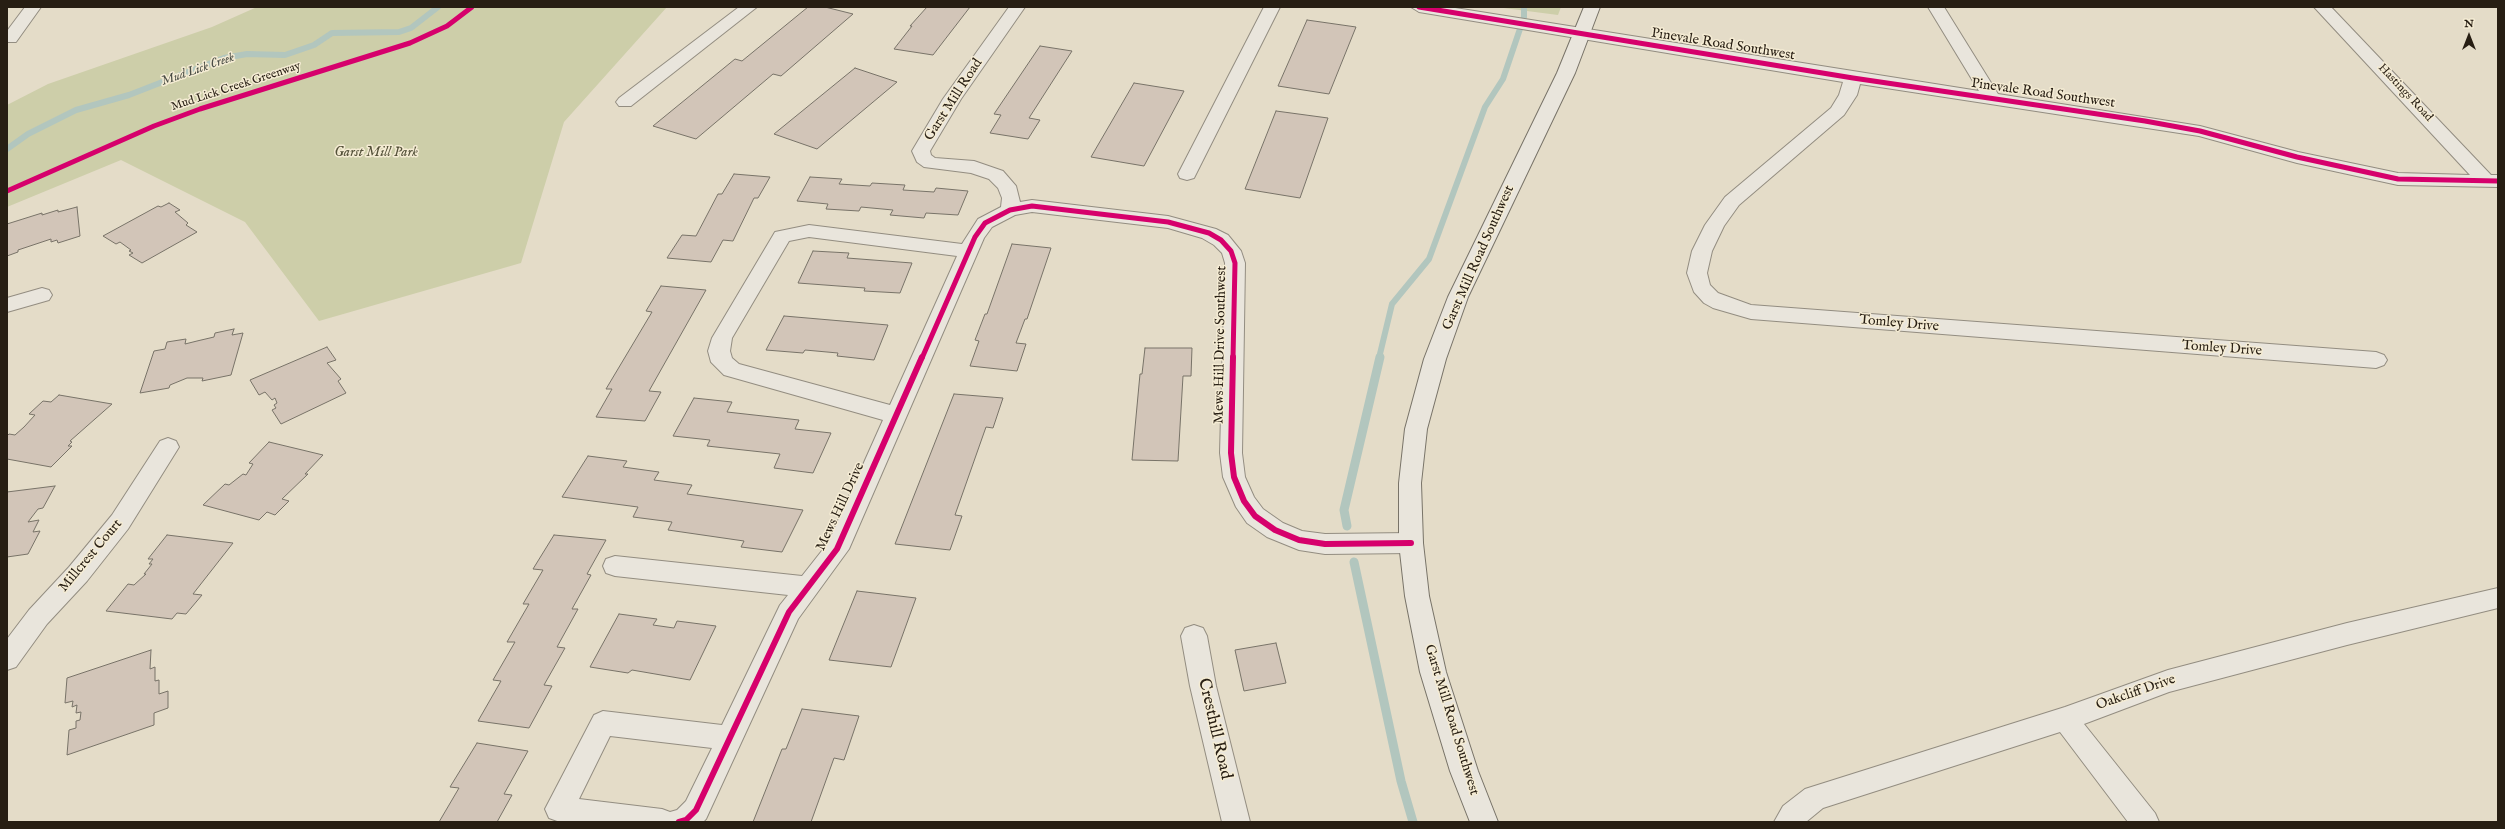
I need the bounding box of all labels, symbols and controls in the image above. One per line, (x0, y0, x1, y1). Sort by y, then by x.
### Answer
north arrow (2449, 16, 2489, 56)
text: N (2464, 17, 2474, 31)
street label: Pinevale Road Southwest (1650, 25, 1796, 65)
water label: Mud Lick Creek (159, 50, 237, 90)
street label: Garst Mill Road (921, 56, 987, 144)
street label: Mud Lick Creek Greenway (169, 59, 303, 115)
street label: Hastings Road (2375, 61, 2435, 125)
street label: Pinevale Road Southwest (1970, 76, 2116, 112)
park label: Garst Mill Park (334, 145, 418, 161)
street label: Garst Mill Road Southwest (1439, 183, 1519, 333)
street label: Mews Hill Drive Southwest (1211, 266, 1231, 424)
street label: Tomley Drive (1858, 312, 1940, 336)
street label: Tomley Drive (2181, 338, 2263, 360)
street label: Mews Hill Drive (813, 460, 869, 554)
street label: Millcrest Court (56, 516, 126, 596)
street label: Garst Mill Road Southwest (1420, 643, 1482, 797)
street label: Oakcliff Drive (2094, 672, 2178, 714)
street label: Cresthill Road (1192, 677, 1236, 781)

